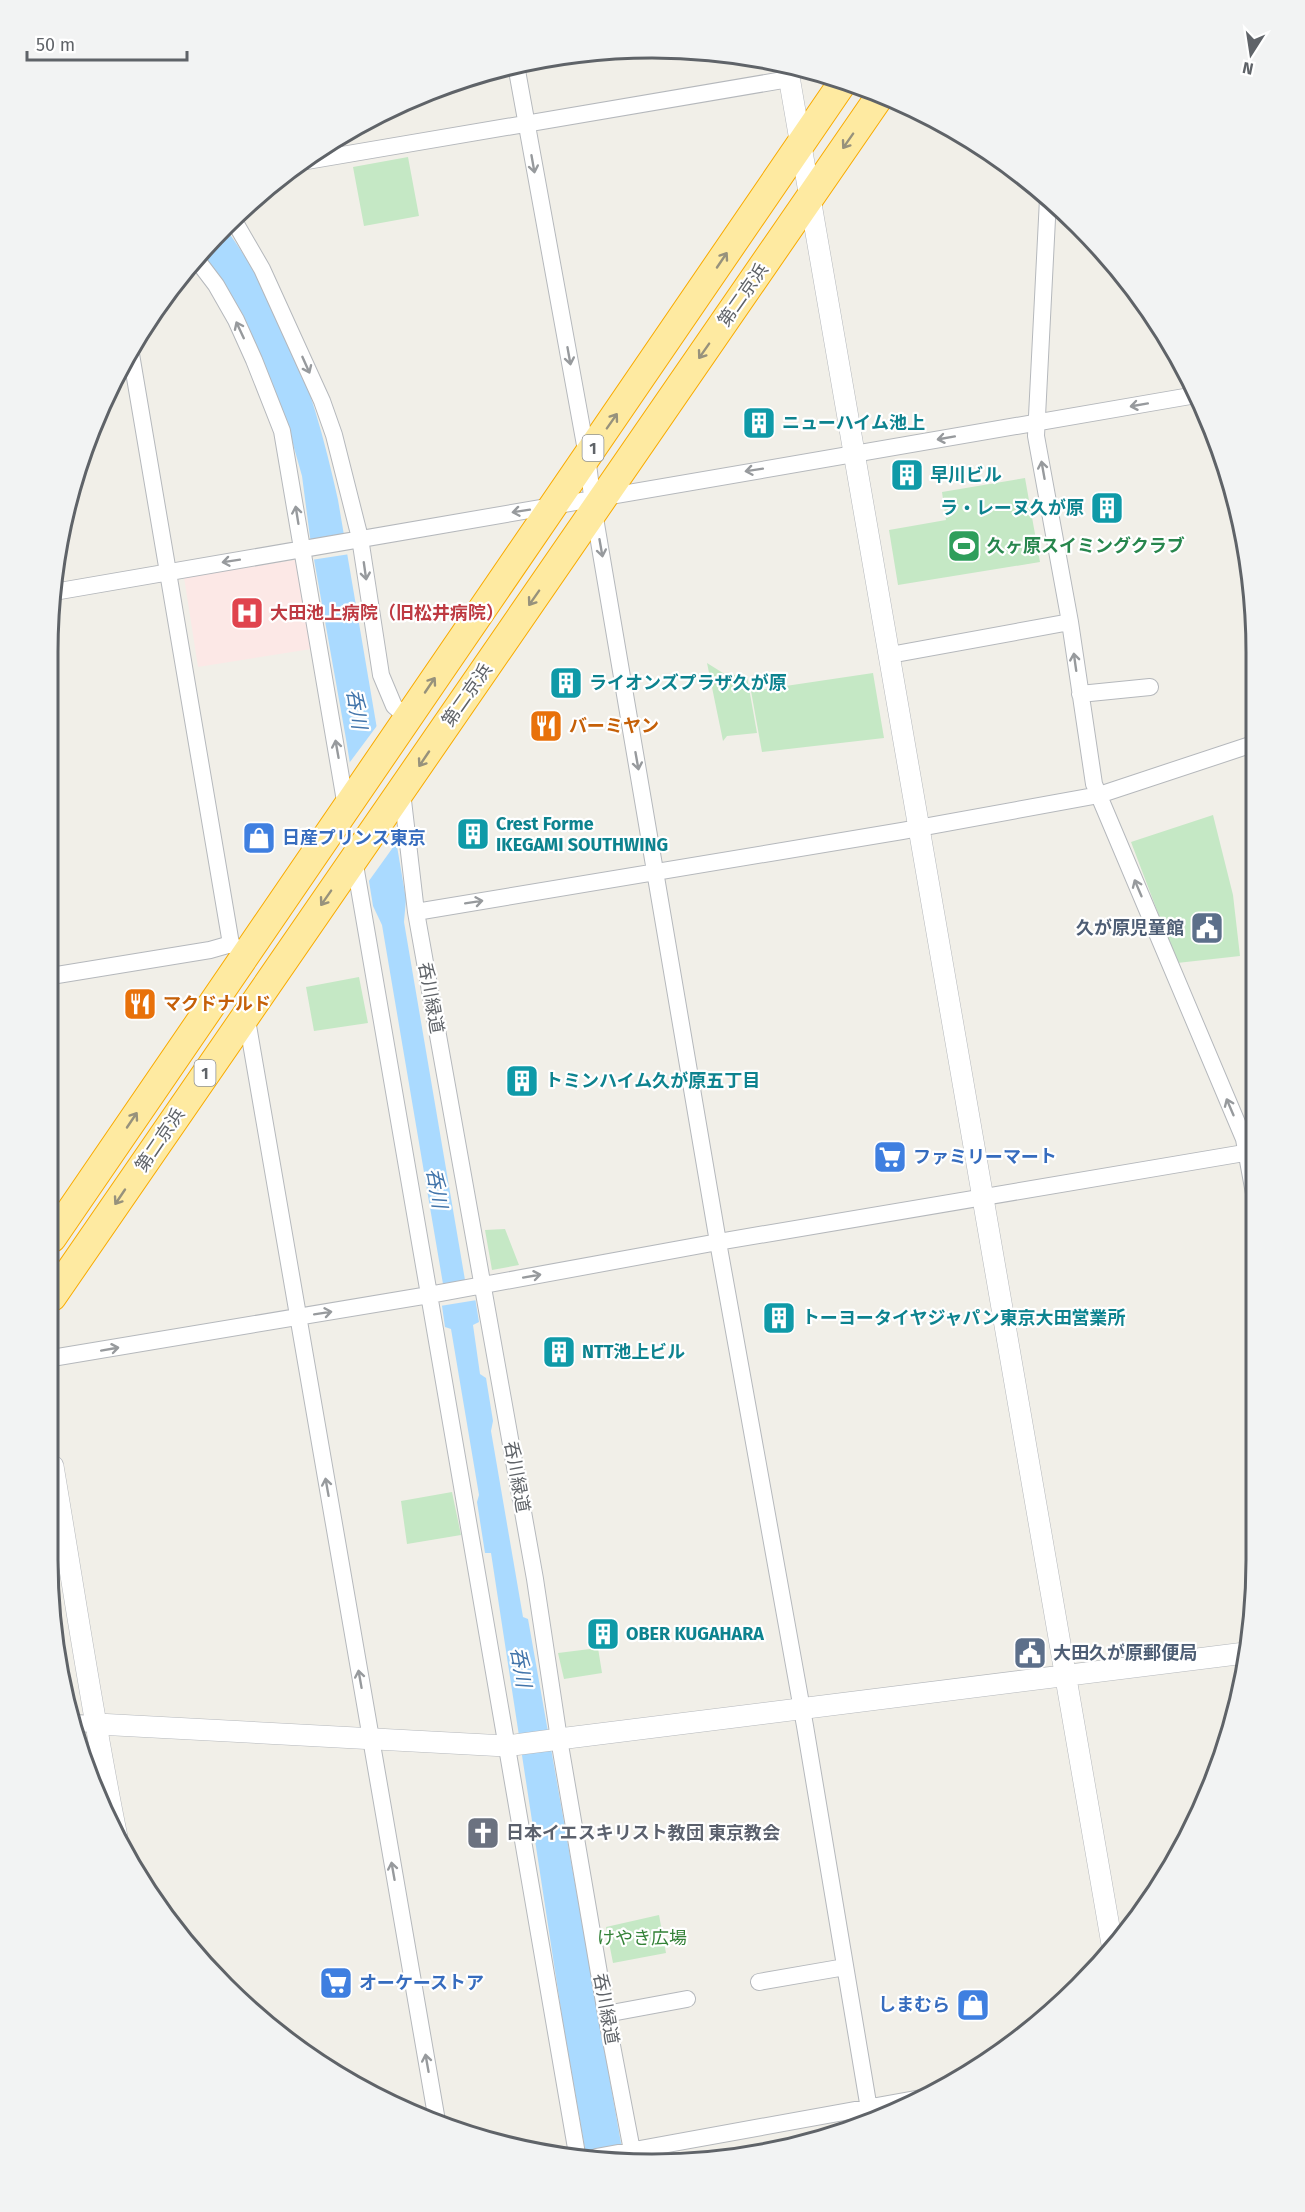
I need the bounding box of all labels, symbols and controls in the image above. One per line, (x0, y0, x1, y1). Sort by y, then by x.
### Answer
scale bar (27, 24, 188, 62)
north arrow (1221, 24, 1281, 84)
text: 50 m (36, 34, 75, 56)
text: N (1241, 58, 1255, 79)
one-way arrow (842, 133, 854, 149)
one-way arrow (528, 154, 539, 174)
one-way arrow (716, 252, 728, 268)
street label: 第二京浜 (713, 259, 773, 331)
one-way arrow (234, 321, 246, 339)
one-way arrow (698, 342, 710, 359)
one-way arrow (564, 346, 575, 365)
one-way arrow (301, 355, 312, 373)
one-way arrow (1129, 399, 1149, 410)
building icon: ニューハイム池上 (741, 405, 777, 441)
place label: ニューハイム池上 (782, 412, 925, 434)
one-way arrow (606, 413, 618, 430)
one-way arrow (937, 432, 957, 443)
road number: 1 (582, 435, 604, 461)
building icon: 早川ビル (889, 457, 925, 493)
one-way arrow (1037, 460, 1048, 480)
place label: 早川ビル (930, 464, 1002, 486)
one-way arrow (745, 465, 764, 476)
building icon: ラ・レーヌ久が原 (1089, 490, 1125, 526)
place label: ラ・レーヌ久が原 (940, 497, 1084, 519)
one-way arrow (292, 506, 303, 526)
one-way arrow (511, 506, 531, 517)
sports icon: 久ヶ原スイミングクラブ (946, 528, 982, 564)
place label: 久ヶ原スイミングクラブ (987, 535, 1185, 557)
one-way arrow (595, 538, 606, 558)
one-way arrow (222, 556, 241, 567)
one-way arrow (360, 561, 371, 581)
one-way arrow (528, 590, 540, 606)
hospital icon: 大田池上病院（旧松井病院） (229, 595, 265, 631)
place label: 大田池上病院（旧松井病院） (270, 602, 504, 624)
one-way arrow (1070, 652, 1081, 672)
street label: 第二京浜 (437, 659, 497, 731)
building icon: ライオンズプラザ久が原 (548, 665, 584, 701)
place label: ライオンズプラザ久が原 (589, 672, 787, 694)
one-way arrow (424, 678, 436, 694)
water label: 呑川 (342, 687, 372, 733)
restaurant icon: バーミヤン (528, 708, 564, 744)
place label: バーミヤン (569, 715, 659, 737)
one-way arrow (331, 739, 342, 759)
one-way arrow (418, 750, 430, 767)
one-way arrow (632, 751, 643, 771)
place label: Crest Forme IKEGAMI SOUTHWING (496, 813, 668, 856)
building icon: Crest Forme IKEGAMI SOUTHWING (455, 816, 491, 852)
shop icon: 日産プリンス東京 (241, 820, 277, 856)
place label: 日産プリンス東京 (282, 827, 426, 849)
one-way arrow (1132, 880, 1144, 898)
one-way arrow (320, 890, 332, 906)
one-way arrow (463, 896, 483, 907)
public building icon: 久が原児童館 (1189, 910, 1225, 946)
place label: 久が原児童館 (1076, 917, 1184, 939)
street label: 呑川緑道 (414, 961, 448, 1035)
restaurant icon: マクドナルド (122, 986, 158, 1022)
place label: マクドナルド (163, 993, 271, 1015)
road number: 1 (194, 1060, 216, 1086)
building icon: トミンハイム久が原五丁目 (504, 1063, 540, 1099)
place label: トミンハイム久が原五丁目 (545, 1070, 760, 1092)
one-way arrow (1224, 1098, 1235, 1117)
street label: 第二京浜 (131, 1104, 189, 1176)
one-way arrow (126, 1112, 138, 1129)
supermarket icon: ファミリーマート (872, 1139, 908, 1175)
place label: ファミリーマート (913, 1146, 1057, 1168)
water label: 呑川 (422, 1166, 453, 1212)
one-way arrow (114, 1189, 126, 1205)
one-way arrow (521, 1270, 541, 1281)
building icon: トーヨータイヤジャパン東京大田営業所 (761, 1300, 797, 1336)
one-way arrow (312, 1307, 332, 1318)
place label: トーヨータイヤジャパン東京大田営業所 (802, 1307, 1125, 1329)
building icon: NTT池上ビル (541, 1334, 577, 1370)
place label: NTT池上ビル (582, 1341, 685, 1363)
one-way arrow (100, 1343, 119, 1354)
street label: 呑川緑道 (500, 1440, 534, 1514)
one-way arrow (321, 1478, 332, 1497)
building icon: OBER KUGAHARA (585, 1616, 621, 1652)
place label: OBER KUGAHARA (626, 1623, 764, 1645)
public building icon: 大田久が原郵便局 (1012, 1635, 1048, 1671)
place label: 大田久が原郵便局 (1053, 1642, 1197, 1664)
water label: 呑川 (506, 1645, 537, 1691)
one-way arrow (354, 1670, 365, 1689)
church icon: 日本イエスキリスト教団 東京教会 (465, 1815, 501, 1851)
place label: 日本イエスキリスト教団 東京教会 (506, 1822, 780, 1844)
one-way arrow (388, 1862, 399, 1882)
park label: けやき広場 (597, 1927, 687, 1949)
supermarket icon: オーケーストア (318, 1965, 354, 2001)
place label: オーケーストア (359, 1972, 484, 1994)
street label: 呑川緑道 (589, 1972, 623, 2046)
shop icon: しまむら (955, 1987, 991, 2023)
place label: しまむら (878, 1994, 950, 2016)
one-way arrow (421, 2054, 432, 2074)

